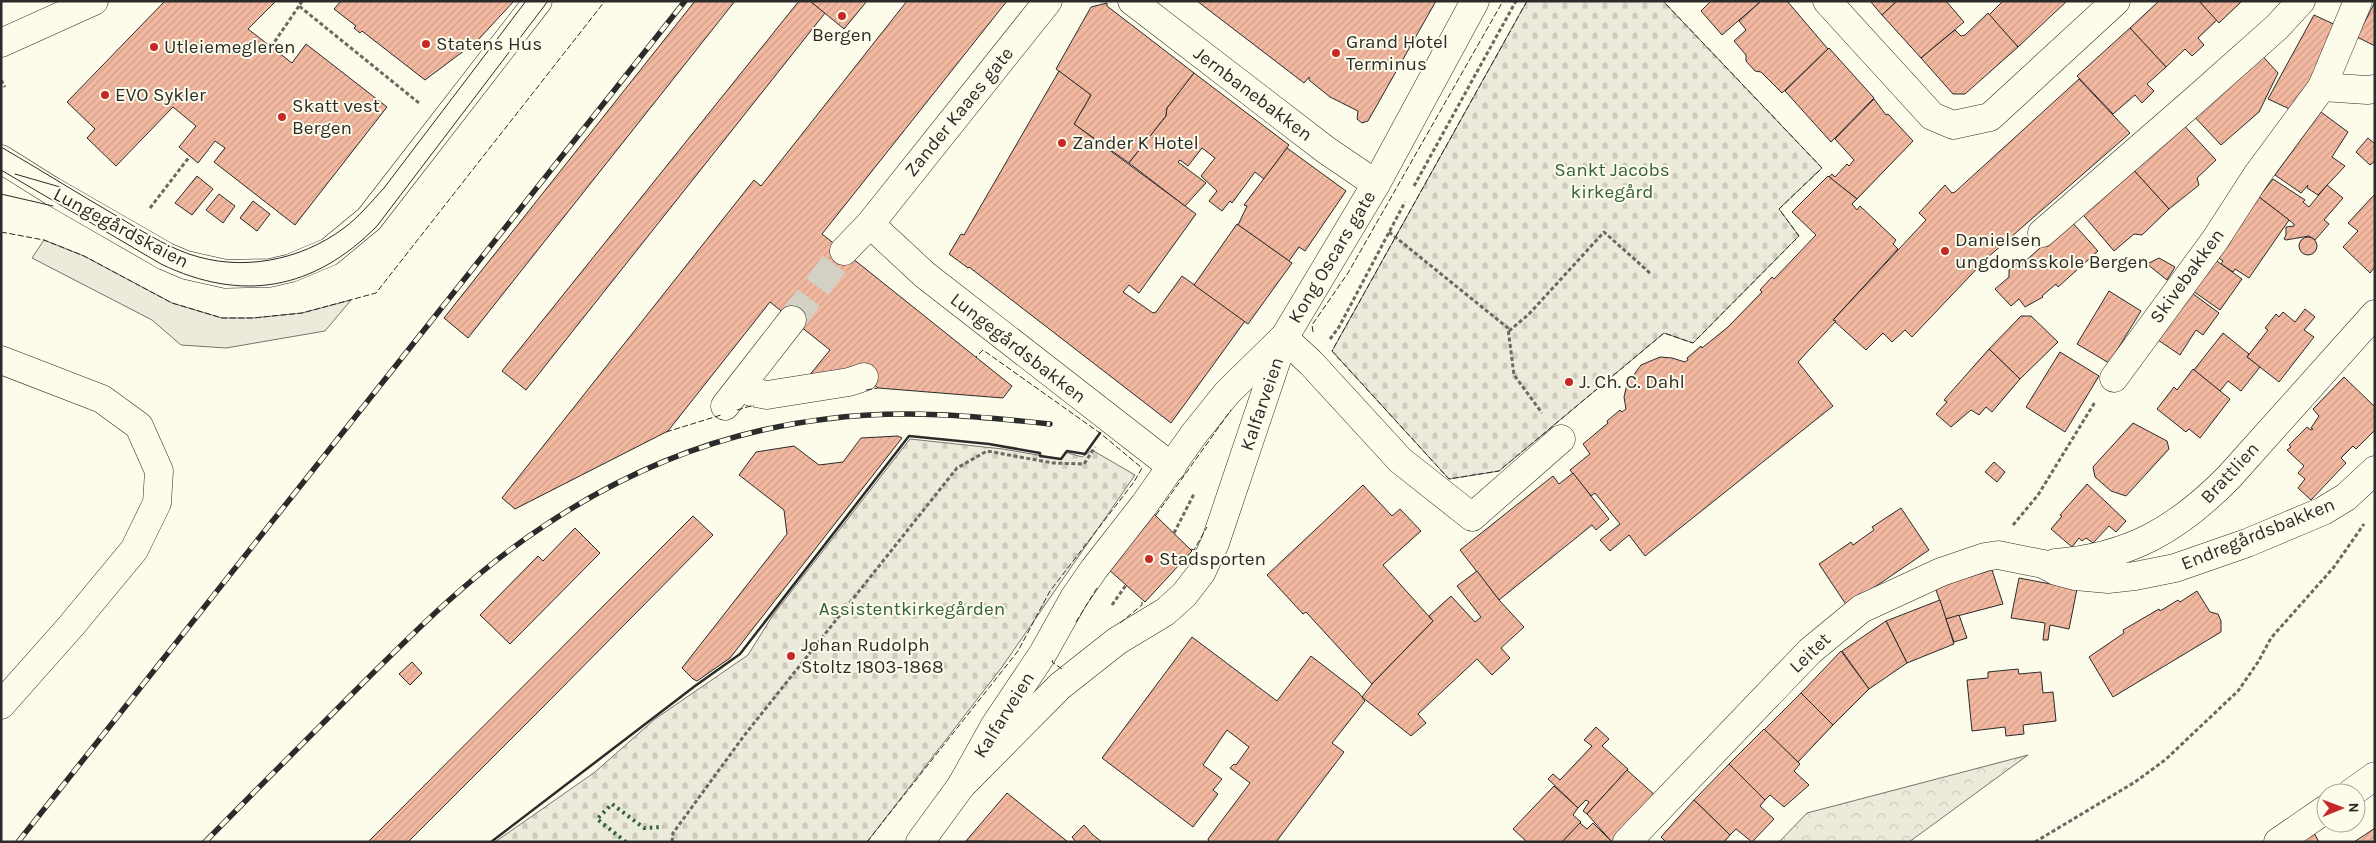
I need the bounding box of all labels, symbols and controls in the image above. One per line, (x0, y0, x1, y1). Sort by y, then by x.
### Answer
marker: Bergen (836, 10, 848, 22)
place label: Bergen (812, 24, 872, 46)
place label: Grand Hotel Terminus (1346, 31, 1448, 75)
place label: Statens Hus (436, 33, 542, 55)
place label: Utleiemegleren (164, 36, 295, 58)
marker: Statens Hus (420, 38, 432, 50)
marker: Utleiemegleren (148, 41, 160, 53)
street label: Jernbanebakken (1189, 42, 1317, 146)
street label: Zander Kaaes gate (900, 43, 1018, 181)
marker: Grand Hotel Terminus (1330, 47, 1342, 59)
place label: EVO Sykler (115, 84, 206, 106)
marker: EVO Sykler (99, 89, 111, 101)
place label: Skatt vest Bergen (292, 95, 380, 139)
marker: Skatt vest Bergen (276, 111, 288, 123)
place label: Zander K Hotel (1072, 132, 1199, 154)
marker: Zander K Hotel (1056, 137, 1068, 149)
park label: Sankt Jacobs kirkegård (1554, 159, 1670, 203)
street label: Lungegårdskaien (50, 183, 192, 273)
street label: Kong Oscars gate (1284, 187, 1380, 327)
street label: Skivebakken (2145, 224, 2229, 328)
place label: Danielsen ungdomsskole Bergen (1955, 229, 2149, 273)
marker: Danielsen ungdomsskole Bergen (1939, 245, 1951, 257)
street label: Lungegårdsbakken (946, 288, 1090, 408)
street label: Kalfarveien (1236, 354, 1288, 454)
place label: J. Ch. C. Dahl (1579, 371, 1685, 393)
marker: J. Ch. C. Dahl (1563, 376, 1575, 388)
street label: Brattlien (2196, 438, 2264, 508)
street label: Endregårdsbakken (2178, 493, 2338, 575)
place label: Stadsporten (1159, 548, 1266, 570)
marker: Stadsporten (1143, 553, 1155, 565)
park label: Assistentkirkegården (819, 598, 1005, 620)
street label: Leitet (1785, 628, 1835, 678)
place label: Johan Rudolph Stoltz 1803-1868 (801, 634, 944, 678)
marker: Johan Rudolph Stoltz 1803-1868 (785, 650, 797, 662)
street label: Kalfarveien (969, 668, 1039, 762)
north arrow (2316, 783, 2366, 833)
text: N (2345, 803, 2362, 813)

